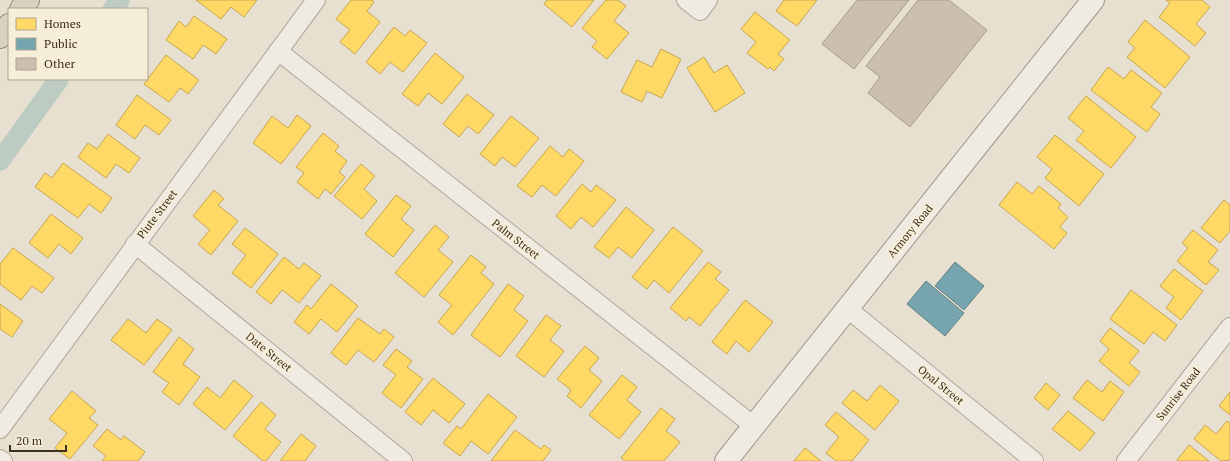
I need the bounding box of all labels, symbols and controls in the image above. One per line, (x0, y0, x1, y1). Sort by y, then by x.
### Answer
legend (8, 8, 148, 80)
text: Homes (44, 16, 81, 31)
text: Public (44, 36, 78, 51)
text: Other (44, 56, 75, 71)
street label: Piute Street (134, 187, 180, 241)
street label: Armory Road (884, 202, 936, 260)
street label: Palm Street (489, 216, 543, 262)
street label: Date Street (243, 329, 295, 375)
street label: Opal Street (915, 362, 967, 408)
street label: Sunrise Road (1153, 365, 1203, 423)
scale bar (10, 427, 66, 453)
text: 20 m (16, 433, 43, 448)

